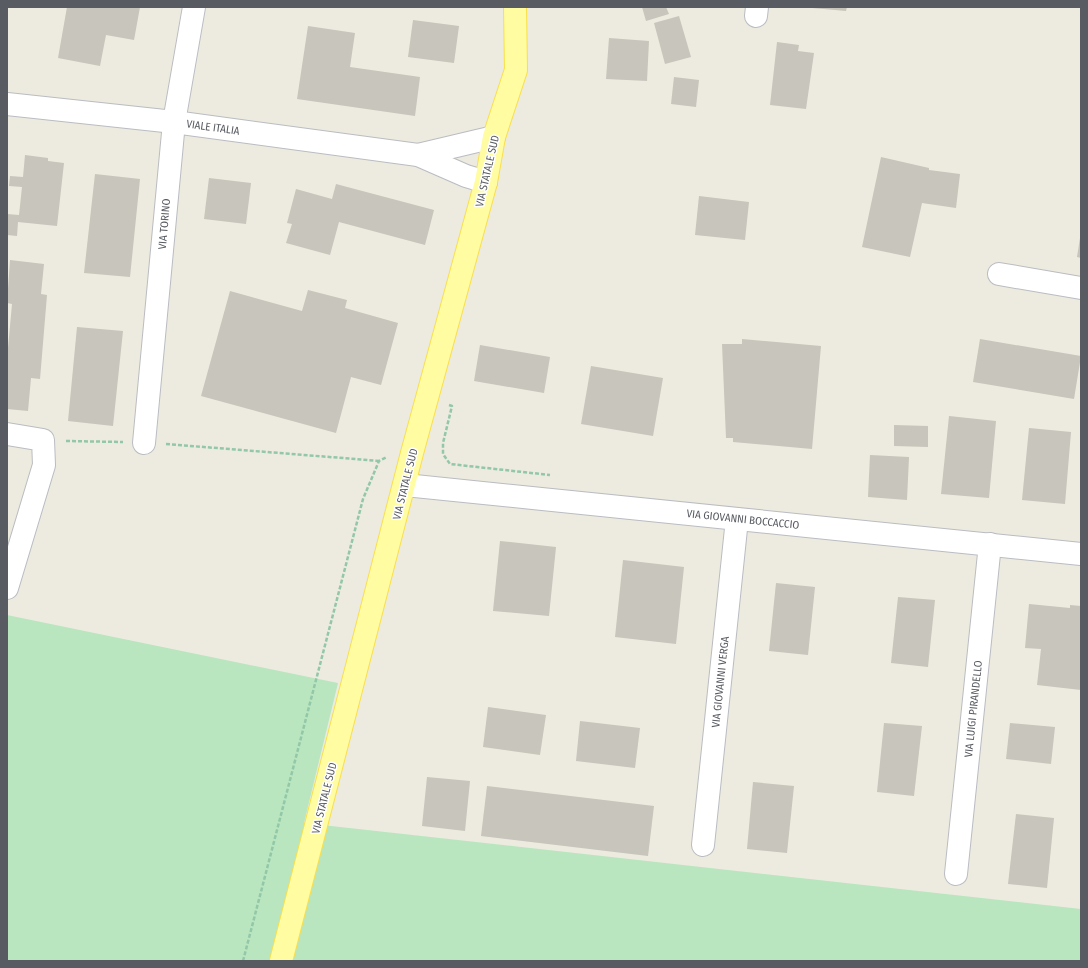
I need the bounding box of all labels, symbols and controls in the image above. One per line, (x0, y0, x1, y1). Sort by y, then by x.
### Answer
street label: VIALE ITALIA (185, 117, 241, 138)
street label: VIA STATALE SUD (473, 134, 502, 208)
street label: VIA TORINO (156, 198, 173, 250)
street label: VIA STATALE SUD (390, 447, 421, 521)
street label: VIA GIOVANNI BOCCACCIO (686, 507, 800, 532)
street label: VIA GIOVANNI VERGA (709, 636, 732, 728)
street label: VIA LUIGI PIRANDELLO (962, 660, 985, 758)
street label: VIA STATALE SUD (309, 761, 340, 835)

